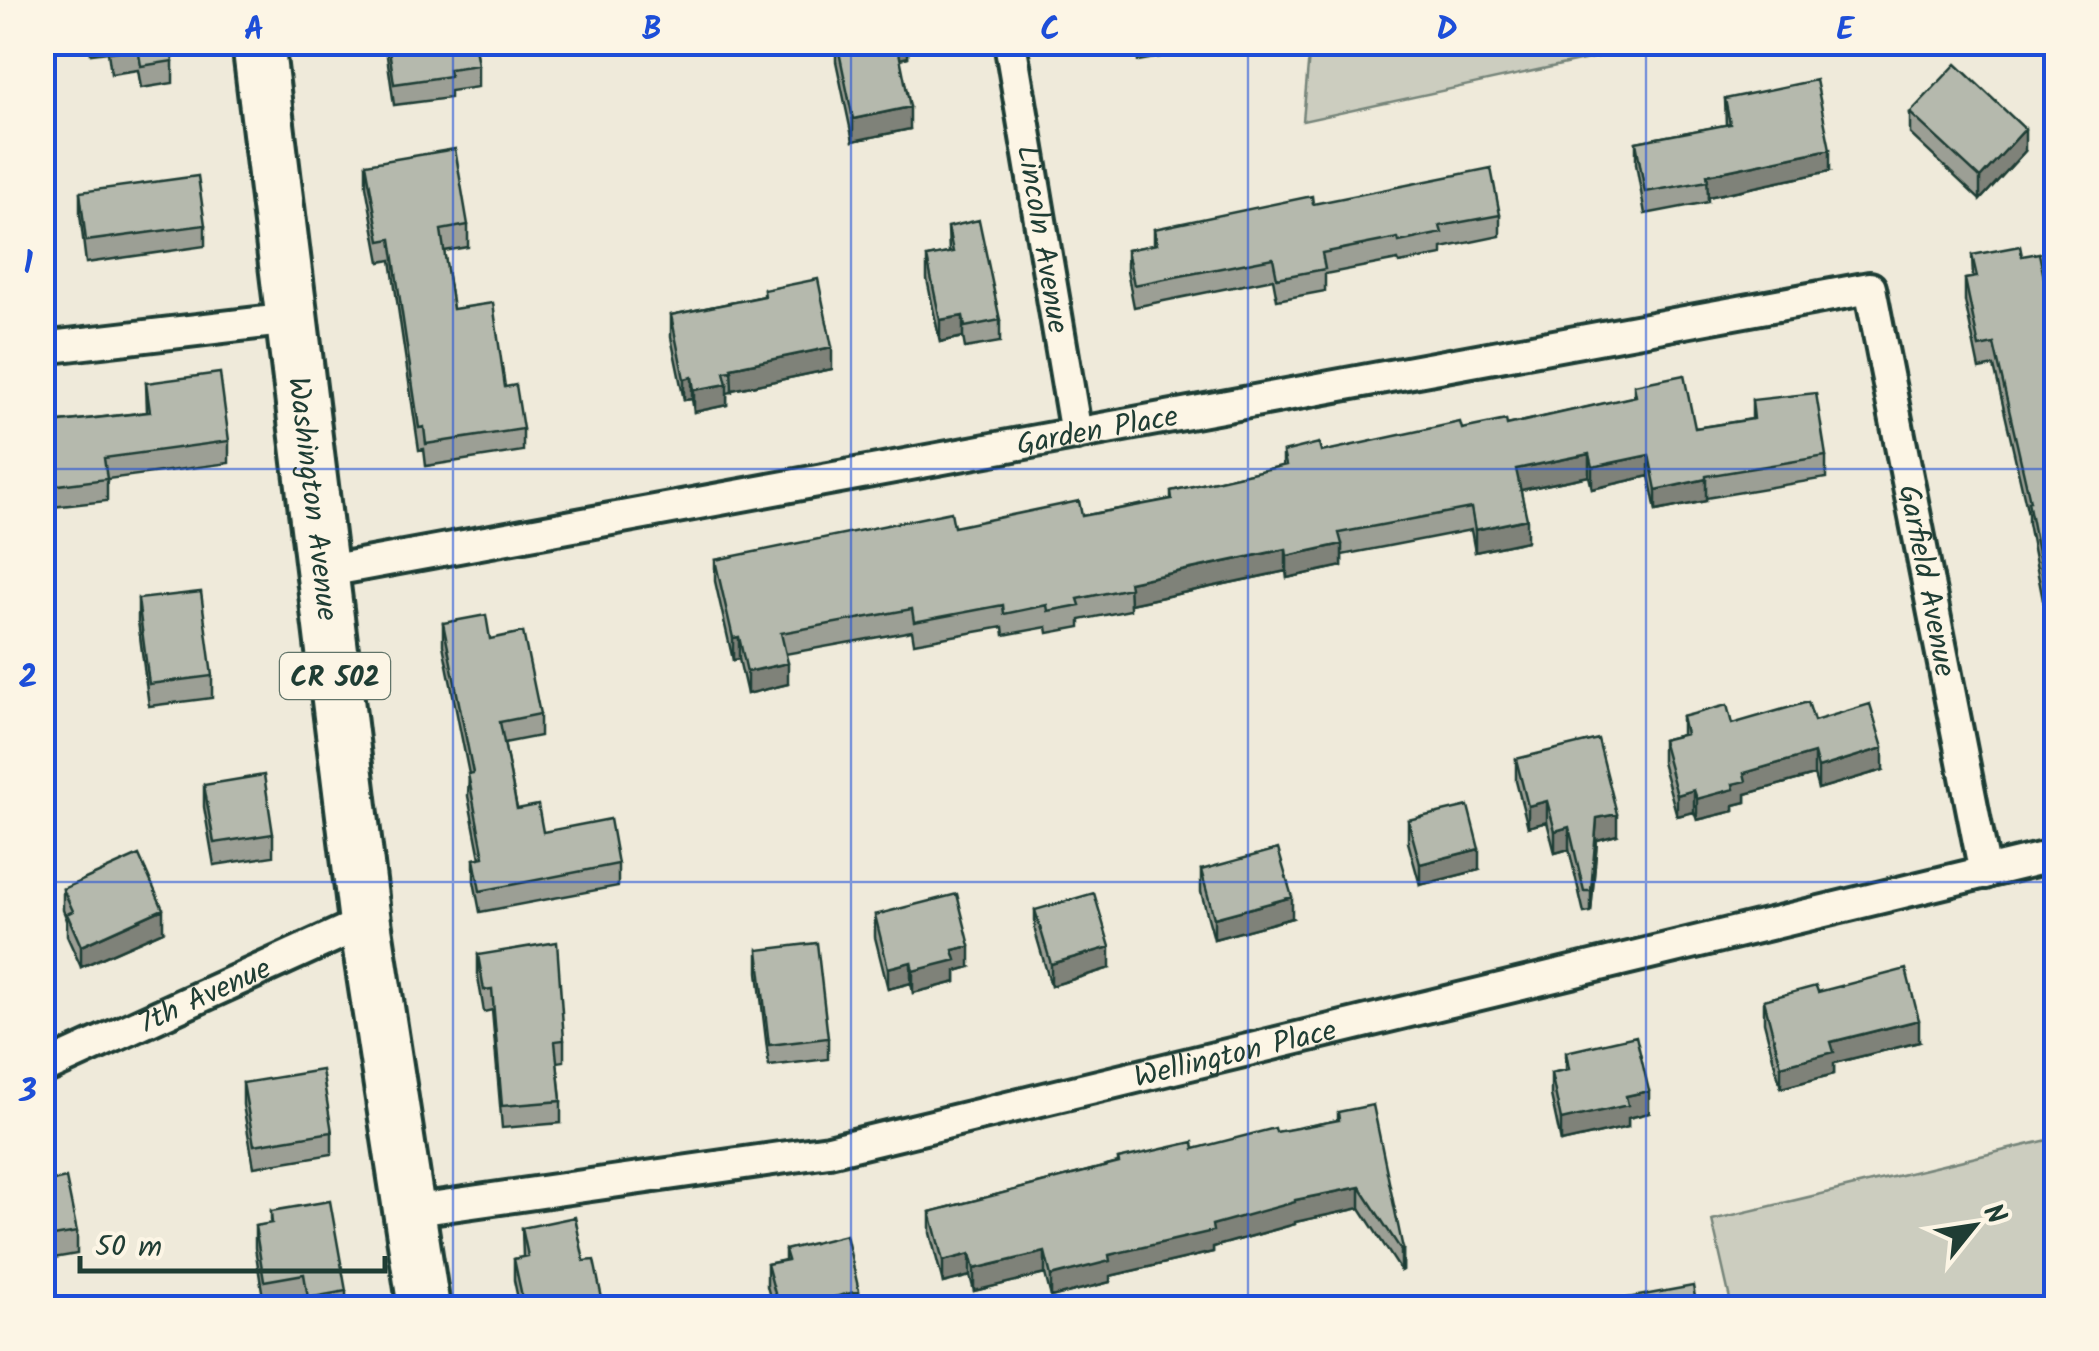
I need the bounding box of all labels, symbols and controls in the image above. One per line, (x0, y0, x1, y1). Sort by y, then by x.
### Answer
text: A (244, 5, 264, 56)
text: B (642, 5, 662, 56)
text: C (1040, 5, 1060, 56)
text: D (1436, 5, 1458, 56)
text: E (1836, 5, 1855, 56)
street label: Lincoln Avenue (1002, 142, 1081, 337)
text: 1 (23, 239, 33, 290)
street label: Washington Avenue (273, 374, 350, 624)
street label: Garden Place (1013, 393, 1182, 470)
street label: Garfield Avenue (1883, 481, 1968, 681)
text: 2 (19, 653, 37, 704)
road number: CR 502 (280, 653, 390, 699)
street label: 7th Avenue (130, 946, 279, 1048)
street label: Wellington Place (1129, 1007, 1342, 1103)
text: 3 (18, 1067, 37, 1118)
north arrow (1924, 1176, 2024, 1276)
text: N (1970, 1196, 2018, 1234)
scale bar (80, 1211, 385, 1273)
text: 50 m (95, 1224, 162, 1272)

